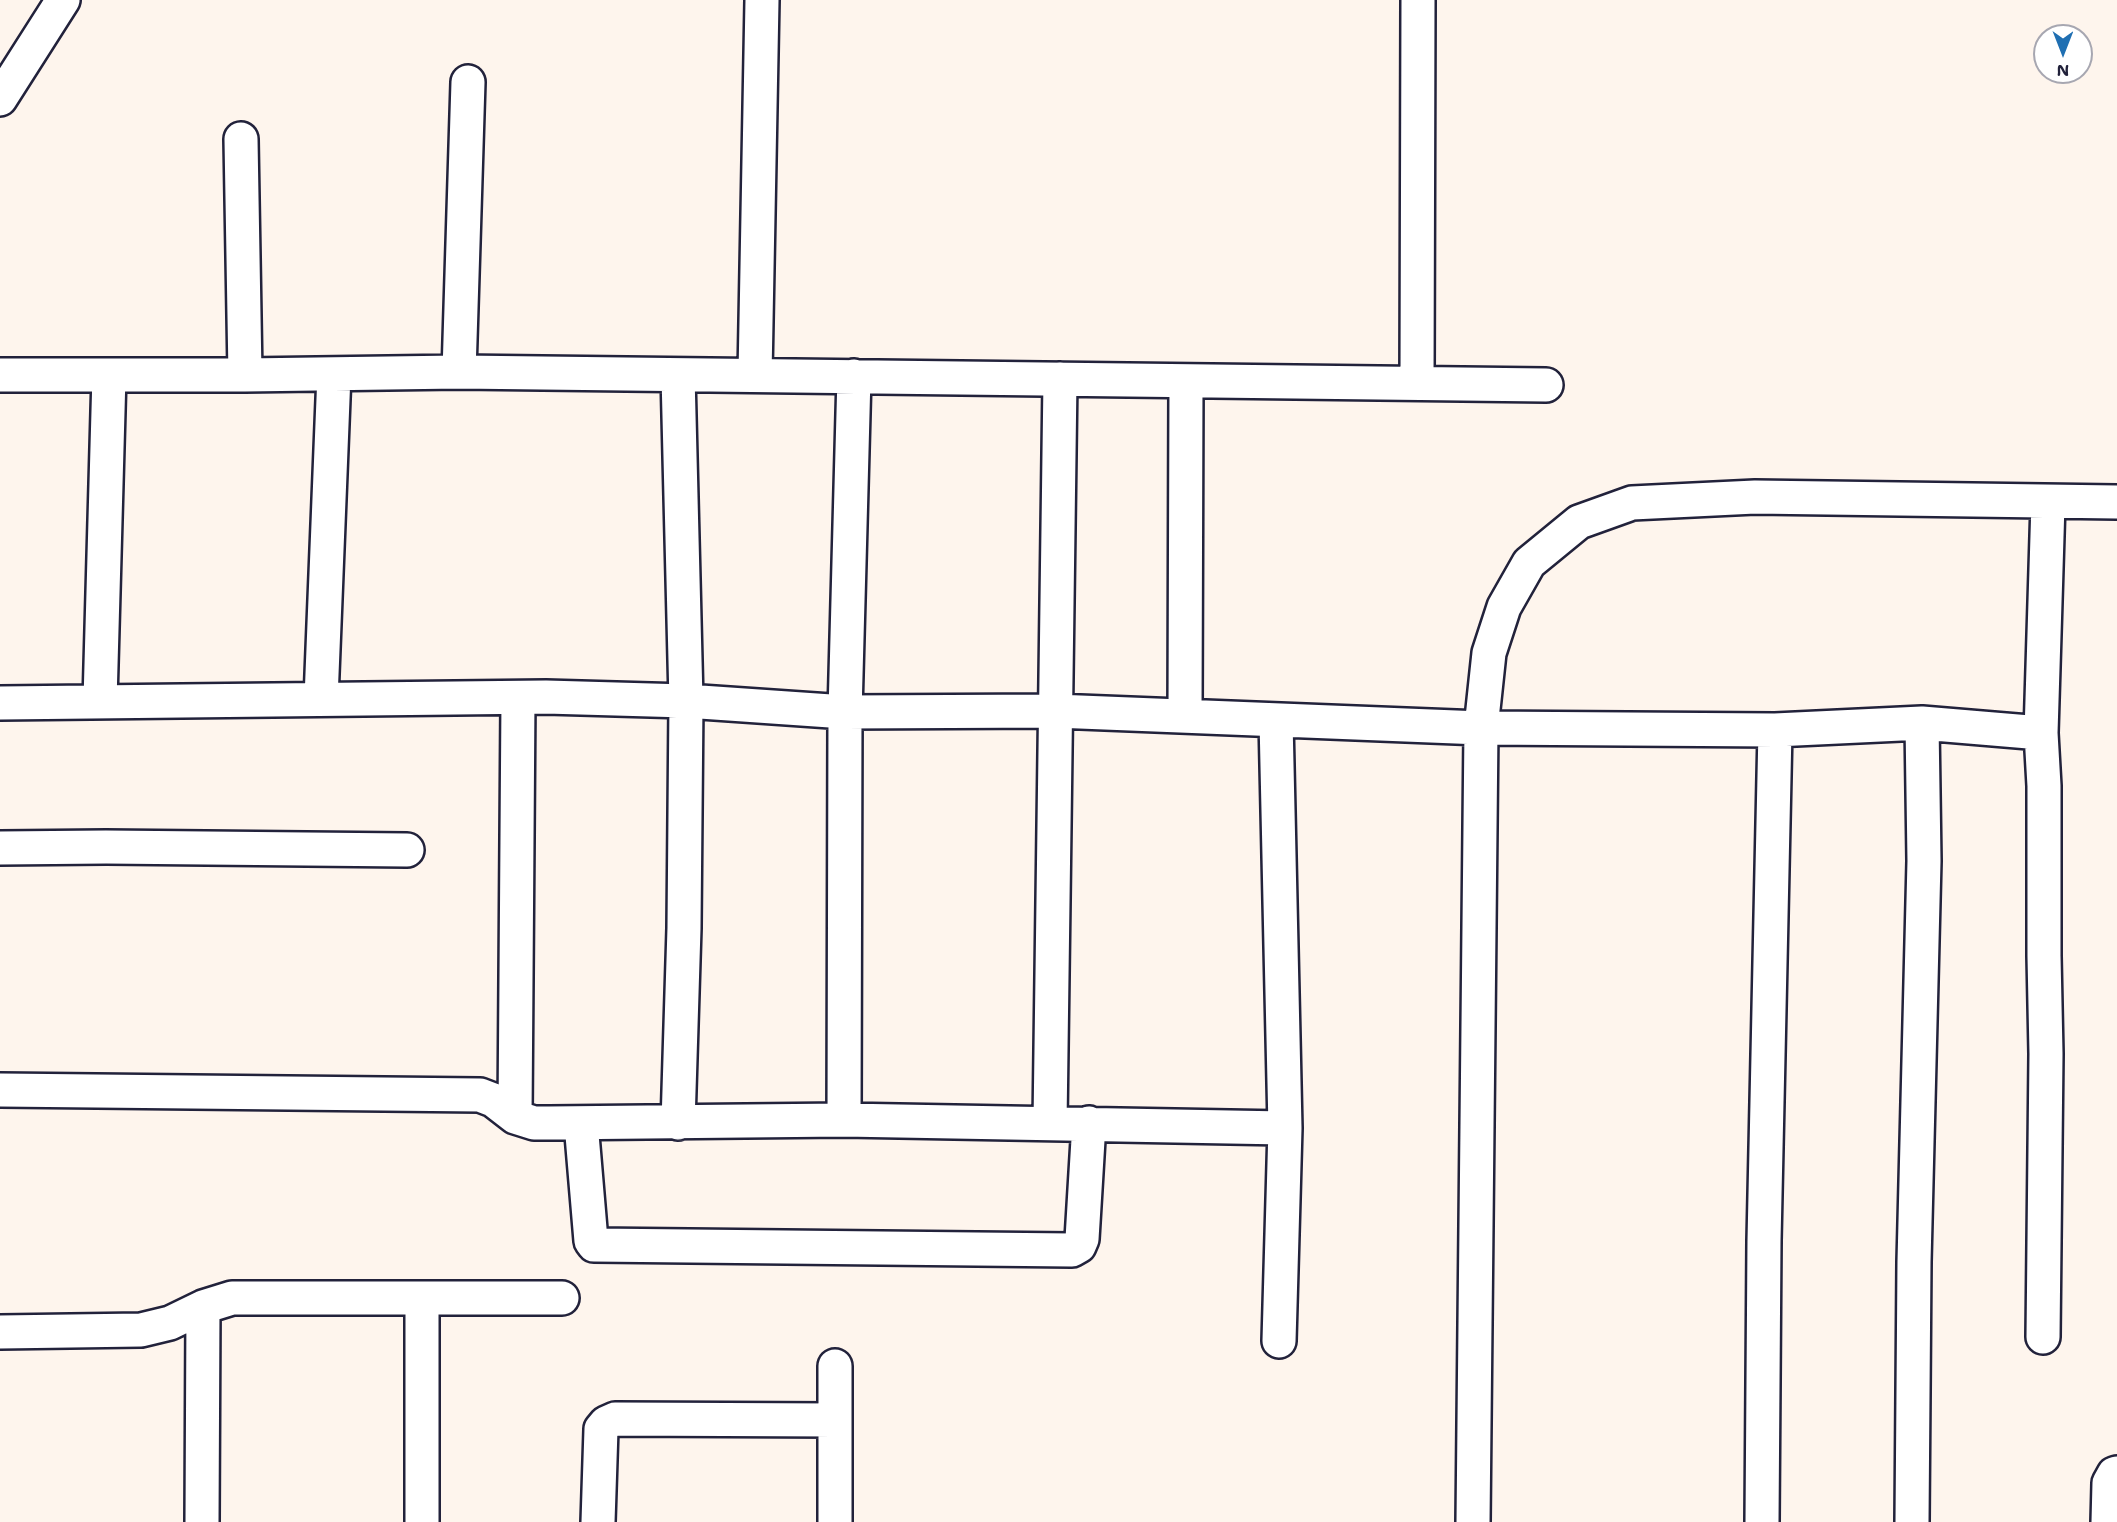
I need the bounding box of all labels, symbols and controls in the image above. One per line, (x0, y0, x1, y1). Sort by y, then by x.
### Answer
north arrow (2033, 24, 2093, 84)
text: N (2057, 60, 2069, 81)

